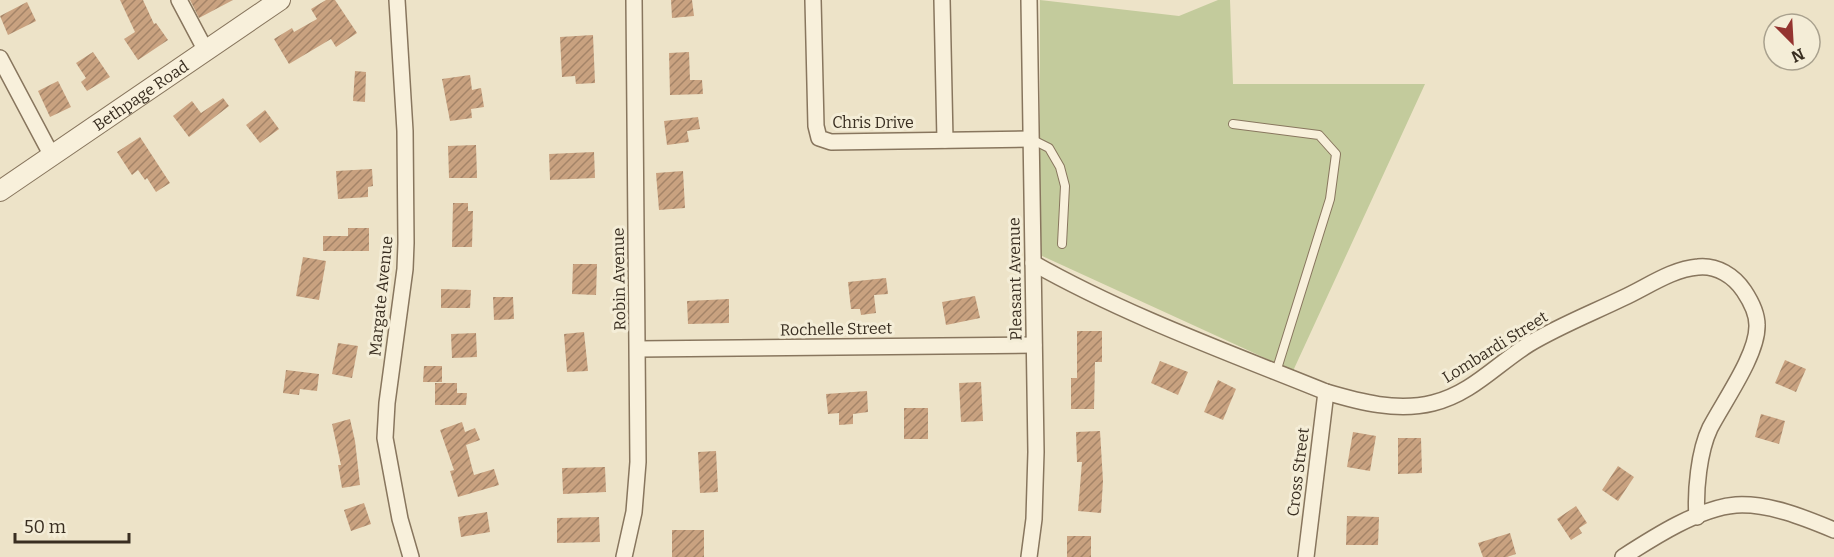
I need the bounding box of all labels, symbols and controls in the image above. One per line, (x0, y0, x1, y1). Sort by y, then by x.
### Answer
north arrow (1762, 12, 1822, 72)
text: N (1788, 44, 1807, 66)
street label: Bethpage Road (89, 56, 192, 134)
street label: Chris Drive (832, 113, 914, 132)
street label: Pleasant Avenue (1004, 217, 1026, 341)
street label: Robin Avenue (609, 227, 629, 331)
street label: Margate Avenue (365, 235, 397, 357)
street label: Lombardi Street (1439, 307, 1551, 387)
street label: Rochelle Street (780, 319, 893, 339)
street label: Cross Street (1283, 426, 1313, 518)
scale bar (15, 506, 129, 544)
text: 50 m (24, 516, 66, 538)

